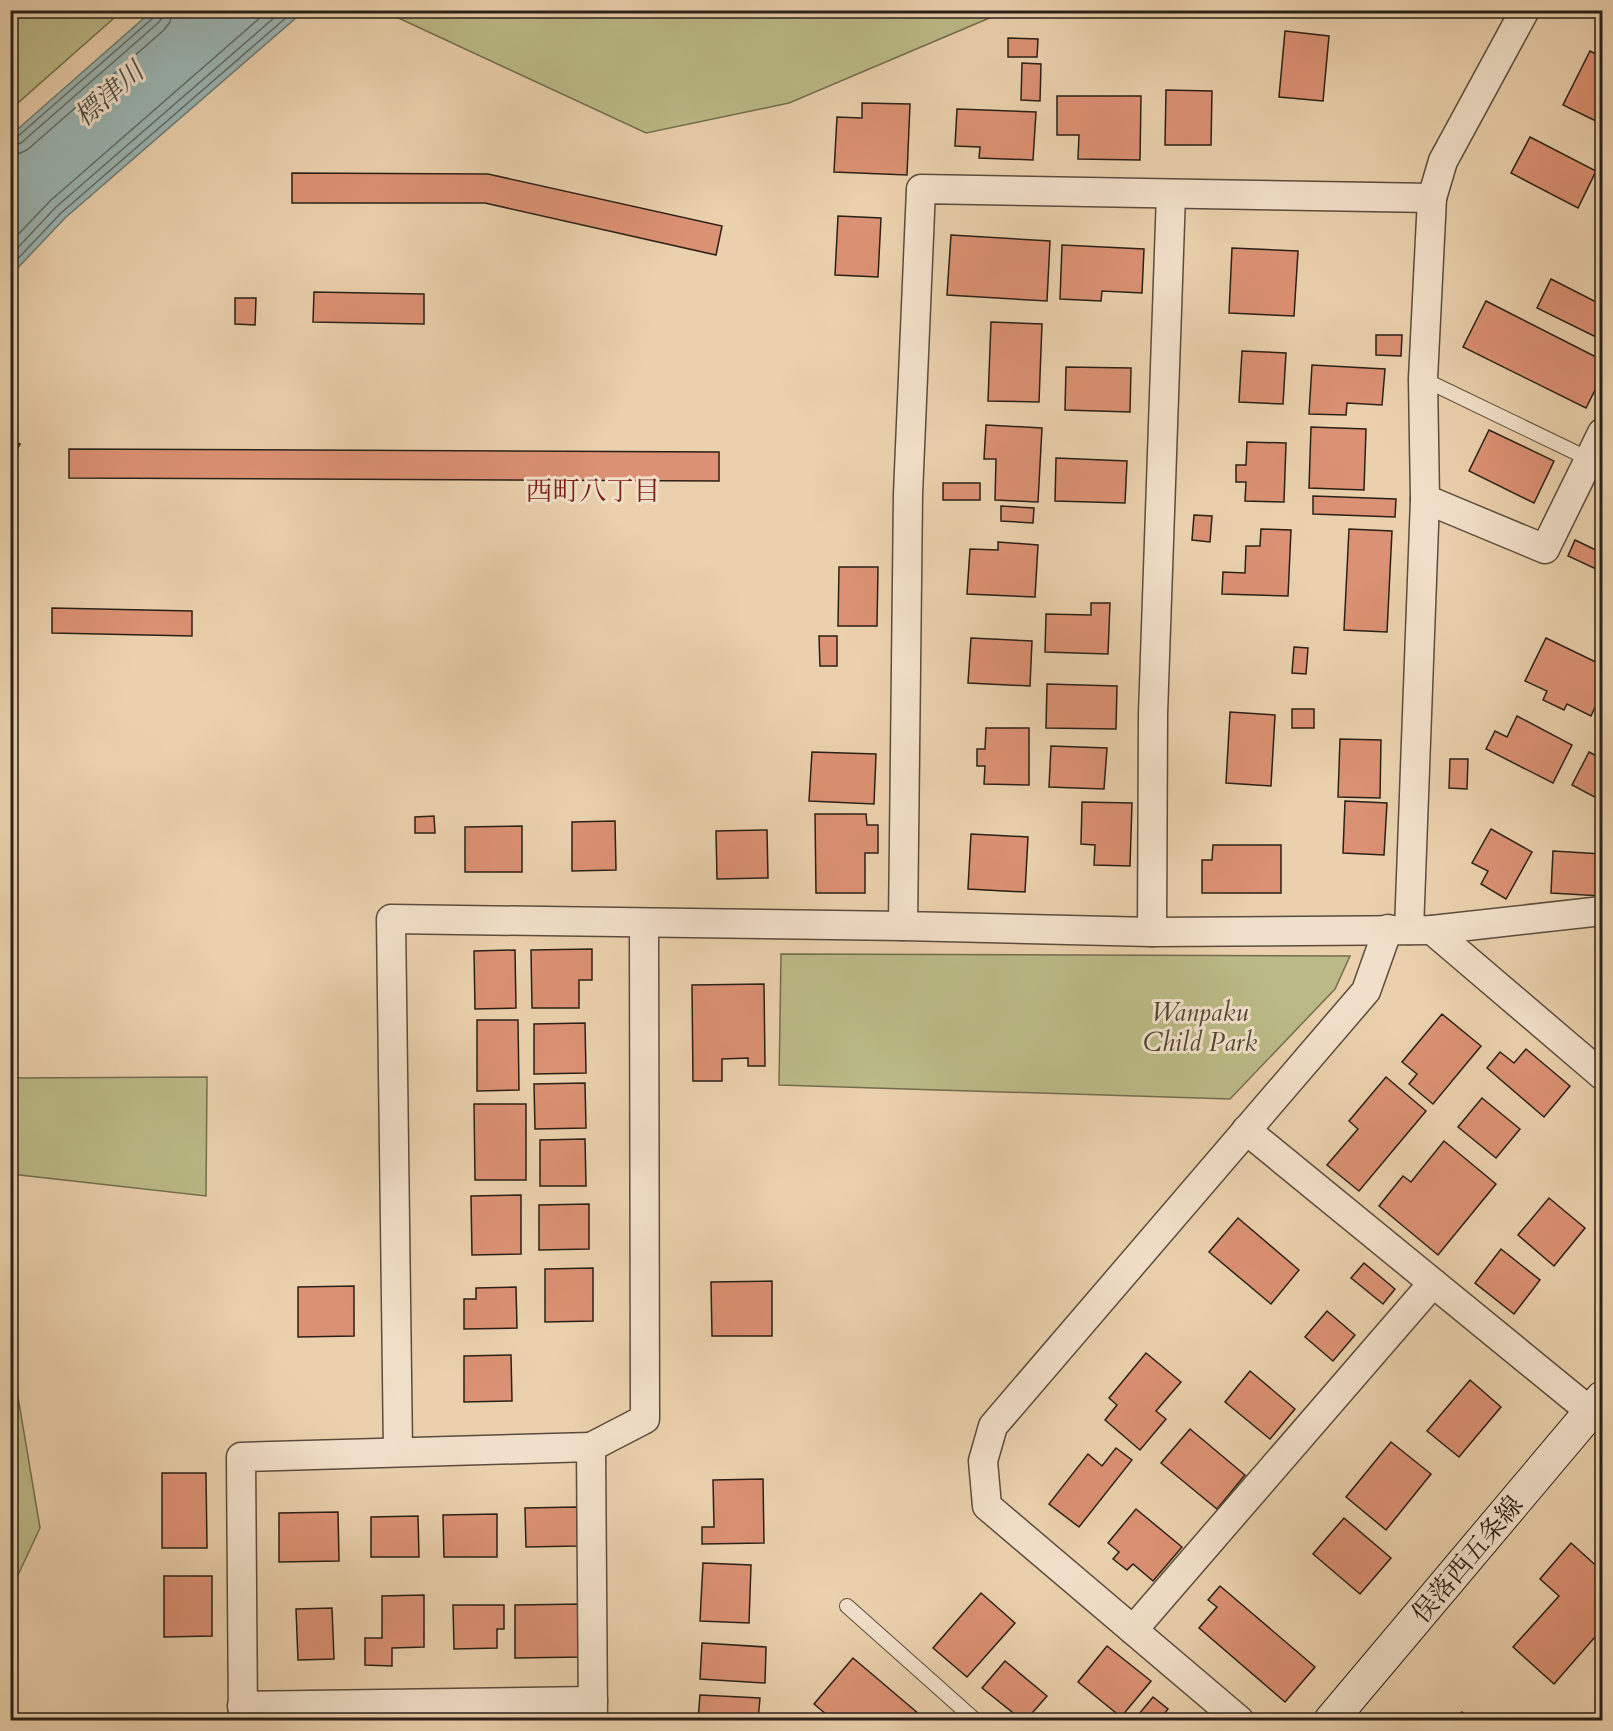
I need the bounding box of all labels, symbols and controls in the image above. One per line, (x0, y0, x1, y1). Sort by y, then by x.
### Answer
water label: 標津川 (67, 52, 154, 135)
district label: 西町八丁目 (526, 473, 661, 510)
park label: Wanpaku Child Park (1143, 995, 1257, 1060)
street label: 俣落西五条線 (1404, 1488, 1531, 1630)

